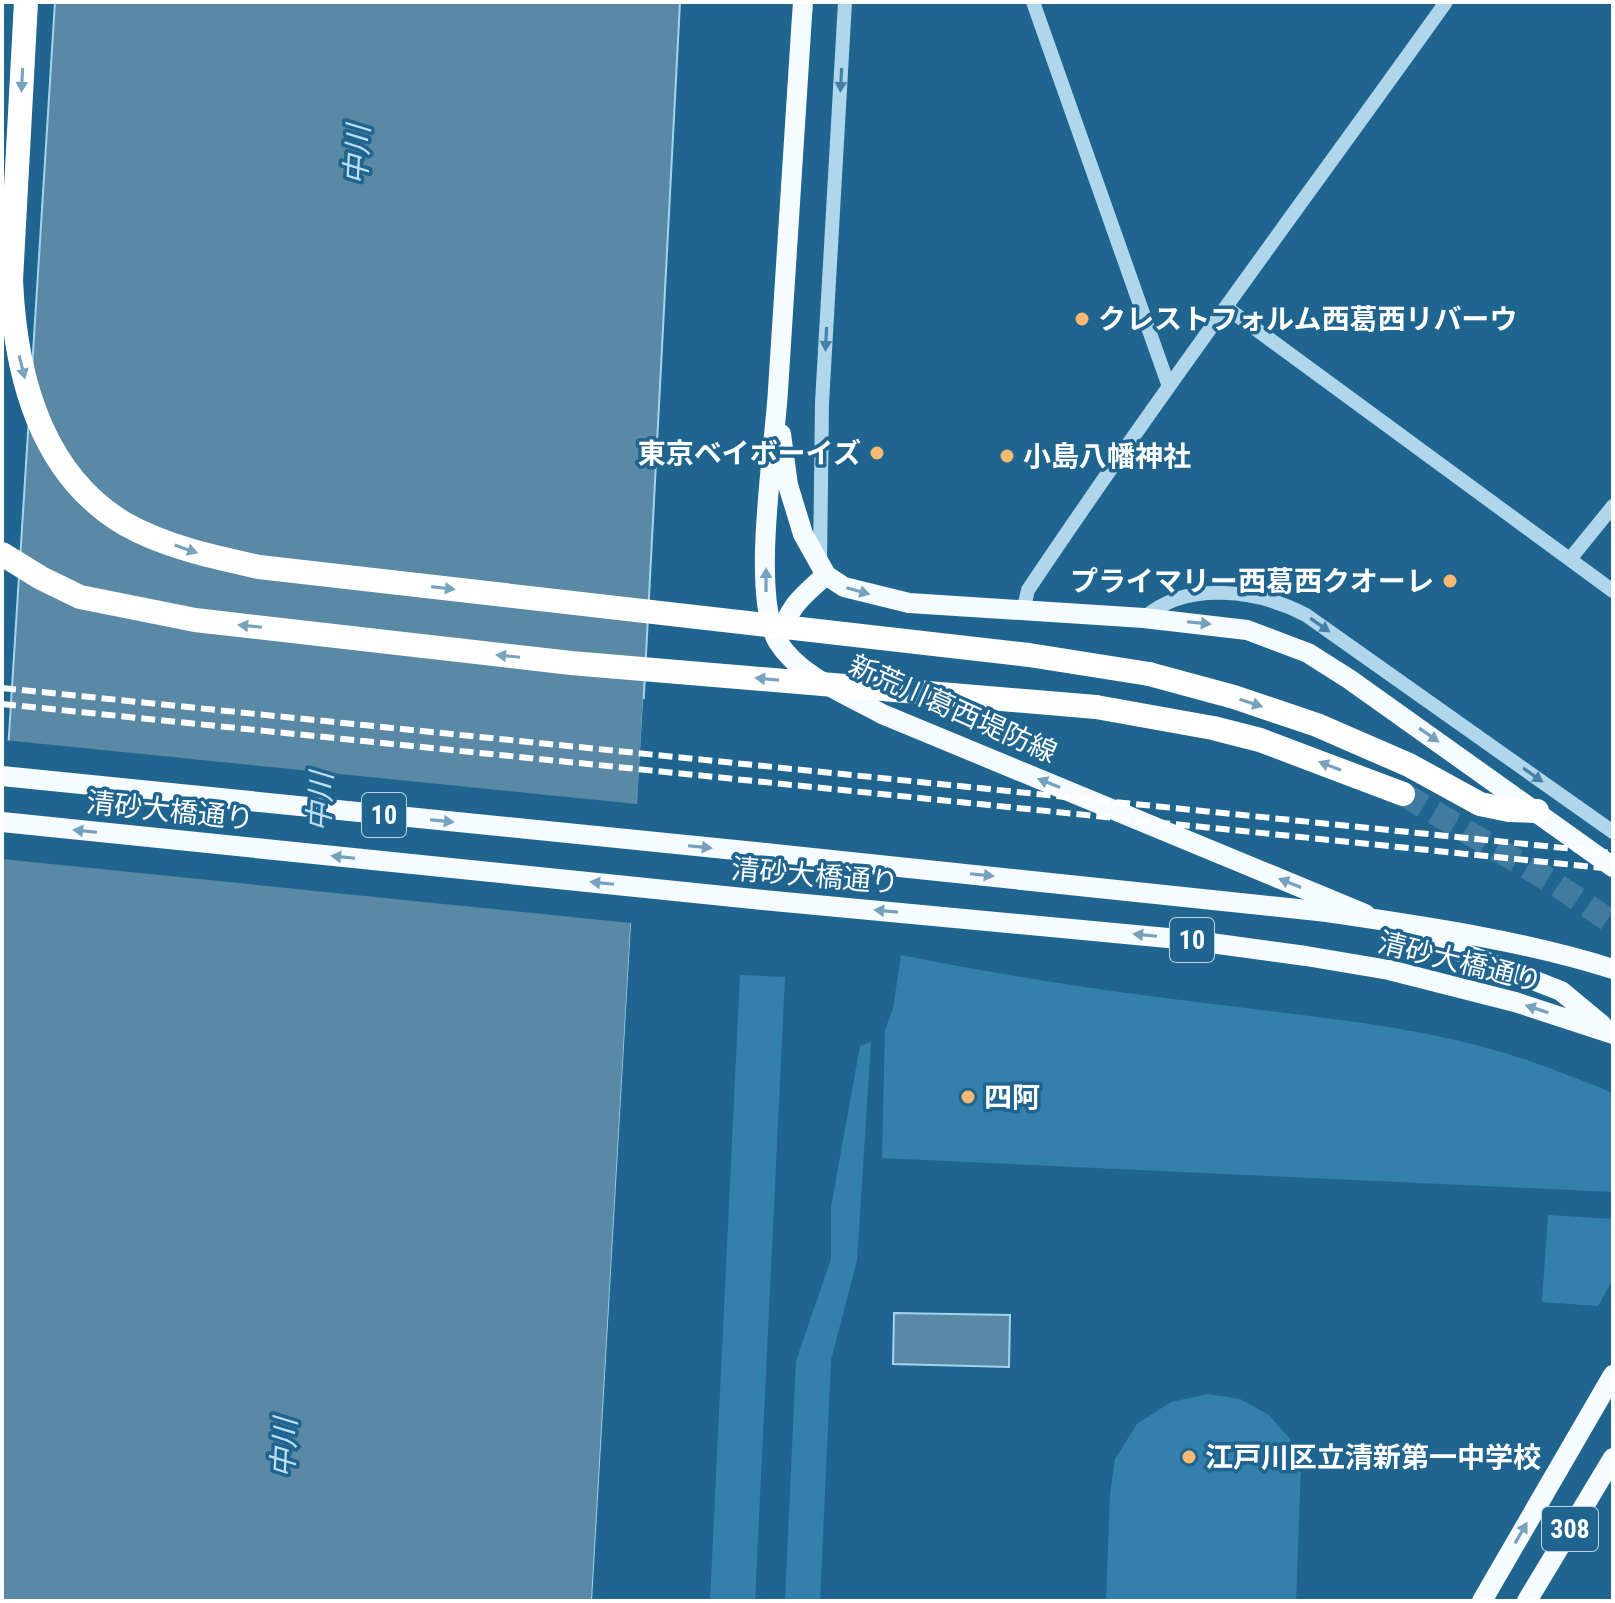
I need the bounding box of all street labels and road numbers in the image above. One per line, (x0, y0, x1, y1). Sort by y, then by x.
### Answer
street label: 新荒川葛西堤防線 (844, 648, 1062, 770)
street label: 清砂大橋通り (85, 786, 255, 836)
road number: 10 (362, 793, 406, 837)
street label: 清砂大橋通り (730, 852, 900, 900)
road number: 10 (1170, 918, 1214, 962)
street label: 清砂大橋通り (1374, 926, 1546, 998)
road number: 308 (1542, 1507, 1598, 1551)

